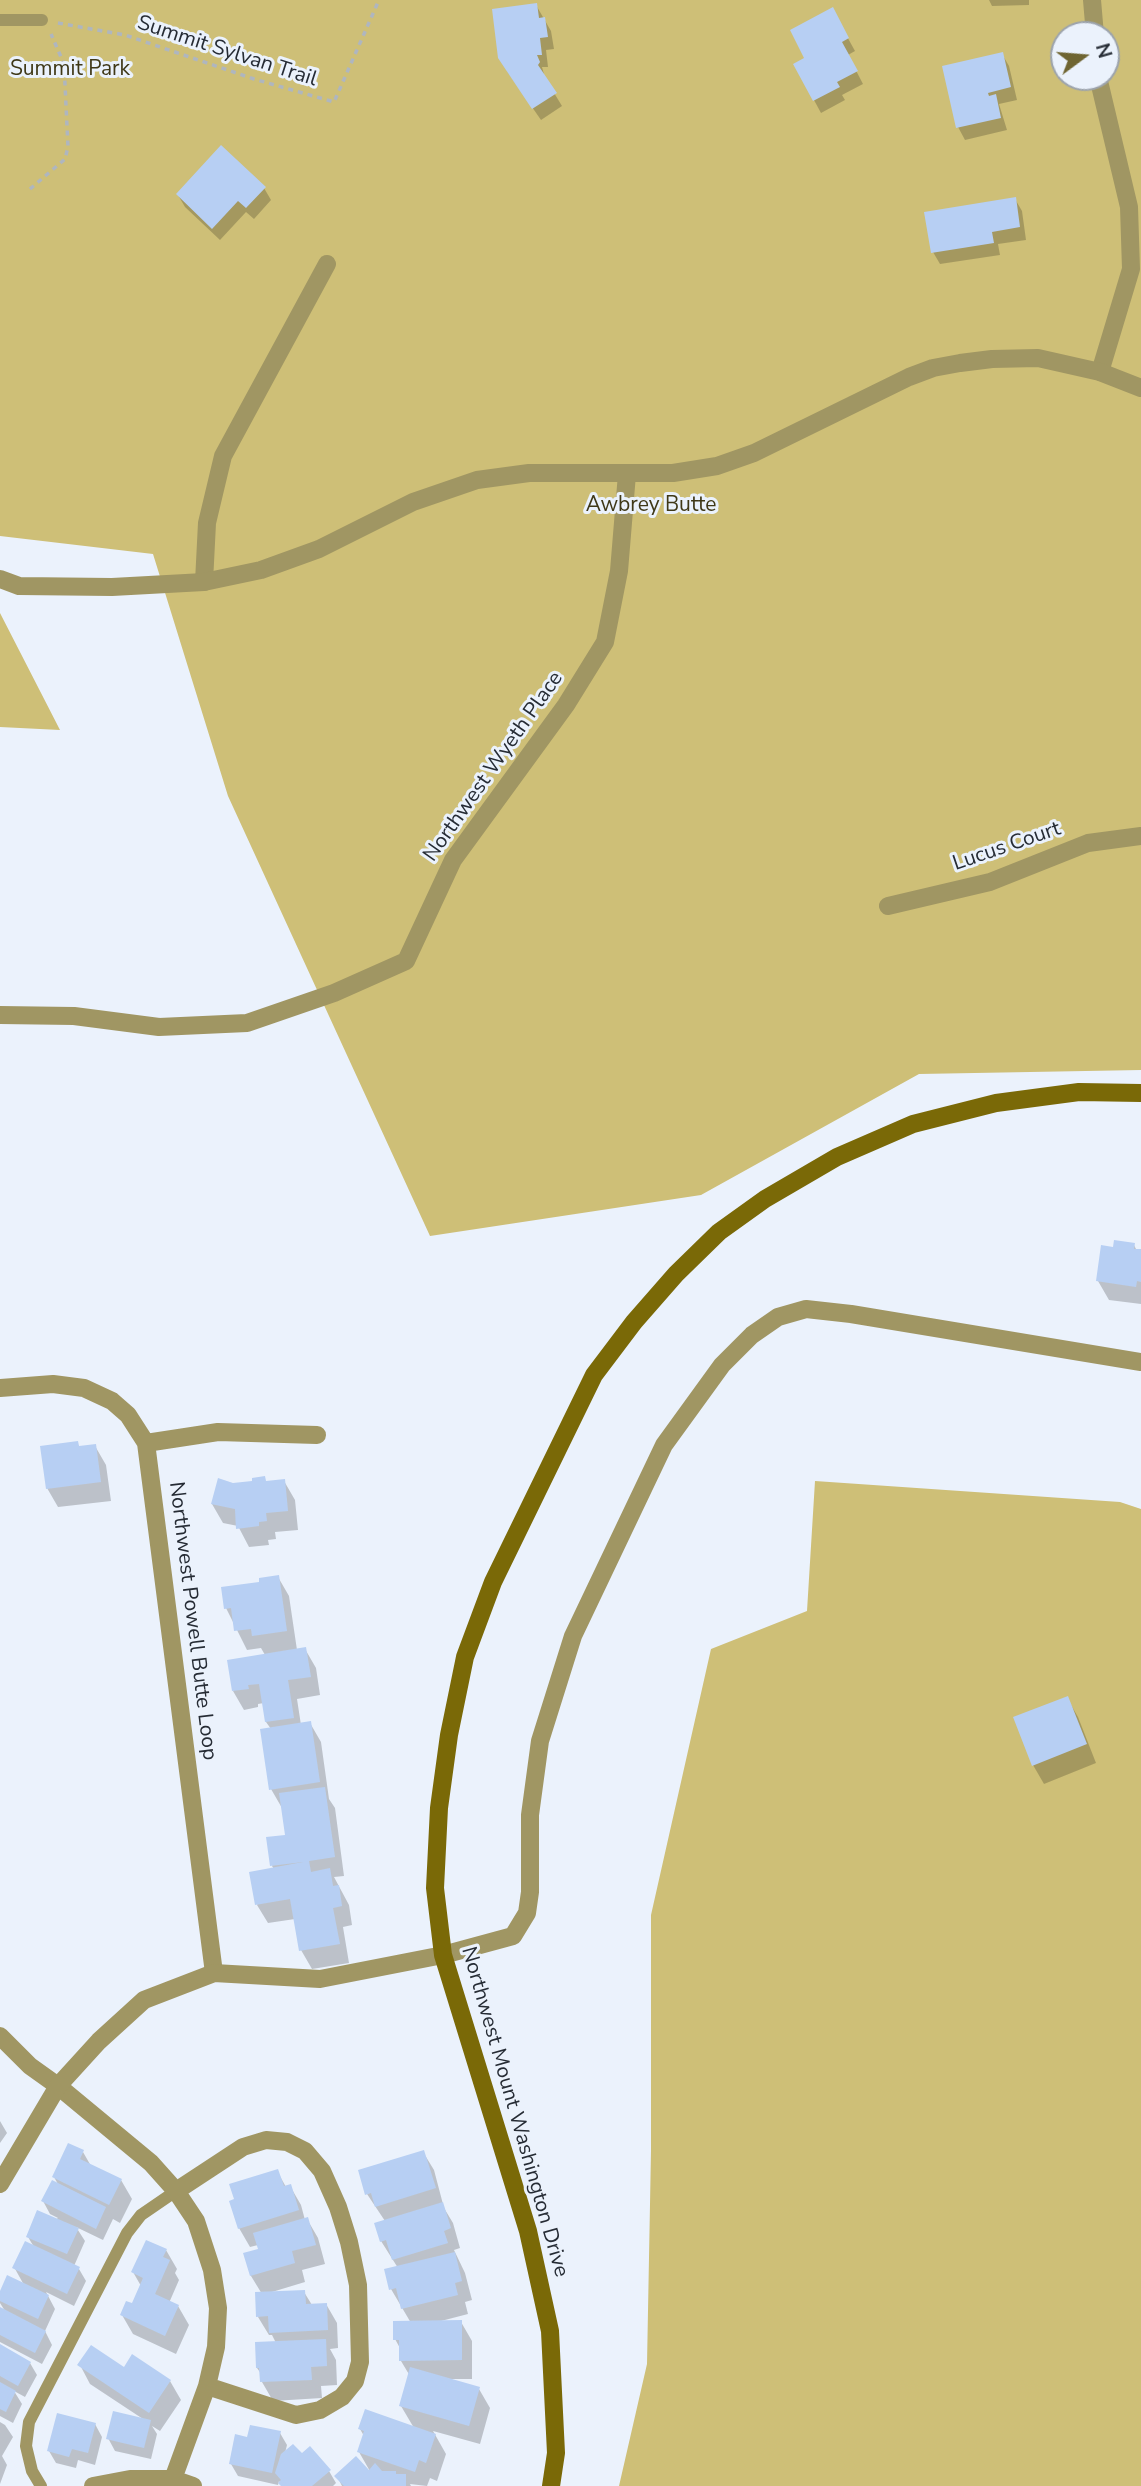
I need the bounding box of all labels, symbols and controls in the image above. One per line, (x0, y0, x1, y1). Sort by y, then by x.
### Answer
street label: Summit Sylvan Trail (134, 11, 320, 93)
north arrow (1050, 21, 1120, 91)
text: N (1089, 40, 1118, 61)
park label: Summit Park (10, 57, 130, 83)
park label: Awbrey Butte (586, 493, 716, 519)
street label: Northwest Wyeth Place (419, 667, 569, 867)
street label: Lucus Court (950, 817, 1064, 877)
street label: Northwest Powell Butte Loop (162, 1480, 222, 1762)
street label: Northwest Mount Washington Drive (455, 1944, 573, 2280)

